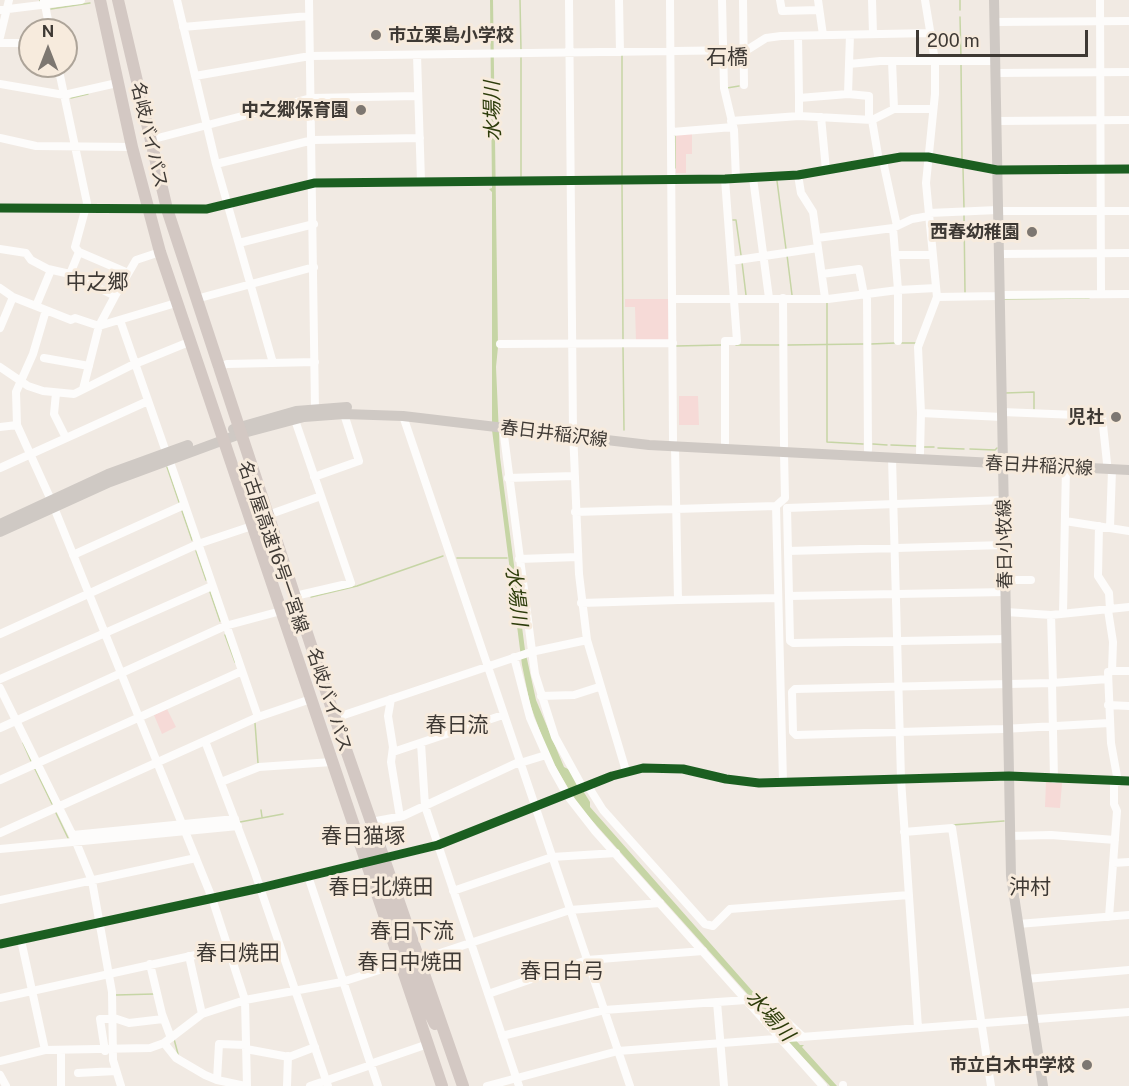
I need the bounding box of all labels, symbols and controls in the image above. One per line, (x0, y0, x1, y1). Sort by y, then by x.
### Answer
north arrow (18, 18, 78, 78)
scale bar (919, 18, 1092, 56)
text: N (42, 22, 54, 41)
place label: 市立栗島小学校 (388, 24, 514, 46)
marker: 市立栗島小学校 (369, 28, 383, 42)
text: 200 m (927, 30, 980, 51)
district label: 石橋 (706, 45, 748, 71)
street label: 名岐バイパス (126, 80, 172, 190)
water label: 水場川 (480, 81, 506, 141)
place label: 中之郷保育園 (241, 99, 349, 121)
marker: 中之郷保育園 (354, 103, 368, 117)
place label: 西春幼稚園 (930, 221, 1020, 243)
marker: 西春幼稚園 (1025, 225, 1039, 239)
district label: 中之郷 (66, 270, 128, 296)
place label: 児社 (1068, 406, 1104, 428)
marker: 児社 (1109, 410, 1123, 424)
street label: 春日井稲沢線 (499, 417, 609, 451)
street label: 春日井稲沢線 (985, 452, 1093, 480)
street label: 名古屋高速16号一宮線 (233, 458, 313, 636)
street label: 春日小牧線 (993, 499, 1017, 589)
water label: 水場川 (500, 565, 532, 627)
street label: 名岐バイパス (302, 645, 356, 755)
district label: 春日流 (426, 713, 488, 739)
district label: 春日猫塚 (321, 824, 405, 850)
district label: 春日北焼田 (329, 875, 433, 901)
district label: 沖村 (1009, 875, 1051, 901)
district label: 春日下流 (370, 919, 454, 945)
district label: 春日焼田 (196, 941, 280, 967)
district label: 春日中焼田 (358, 950, 462, 976)
district label: 春日白弓 (520, 959, 604, 985)
water label: 水場川 (741, 986, 799, 1046)
place label: 市立白木中学校 (949, 1054, 1075, 1076)
marker: 市立白木中学校 (1080, 1058, 1094, 1072)

